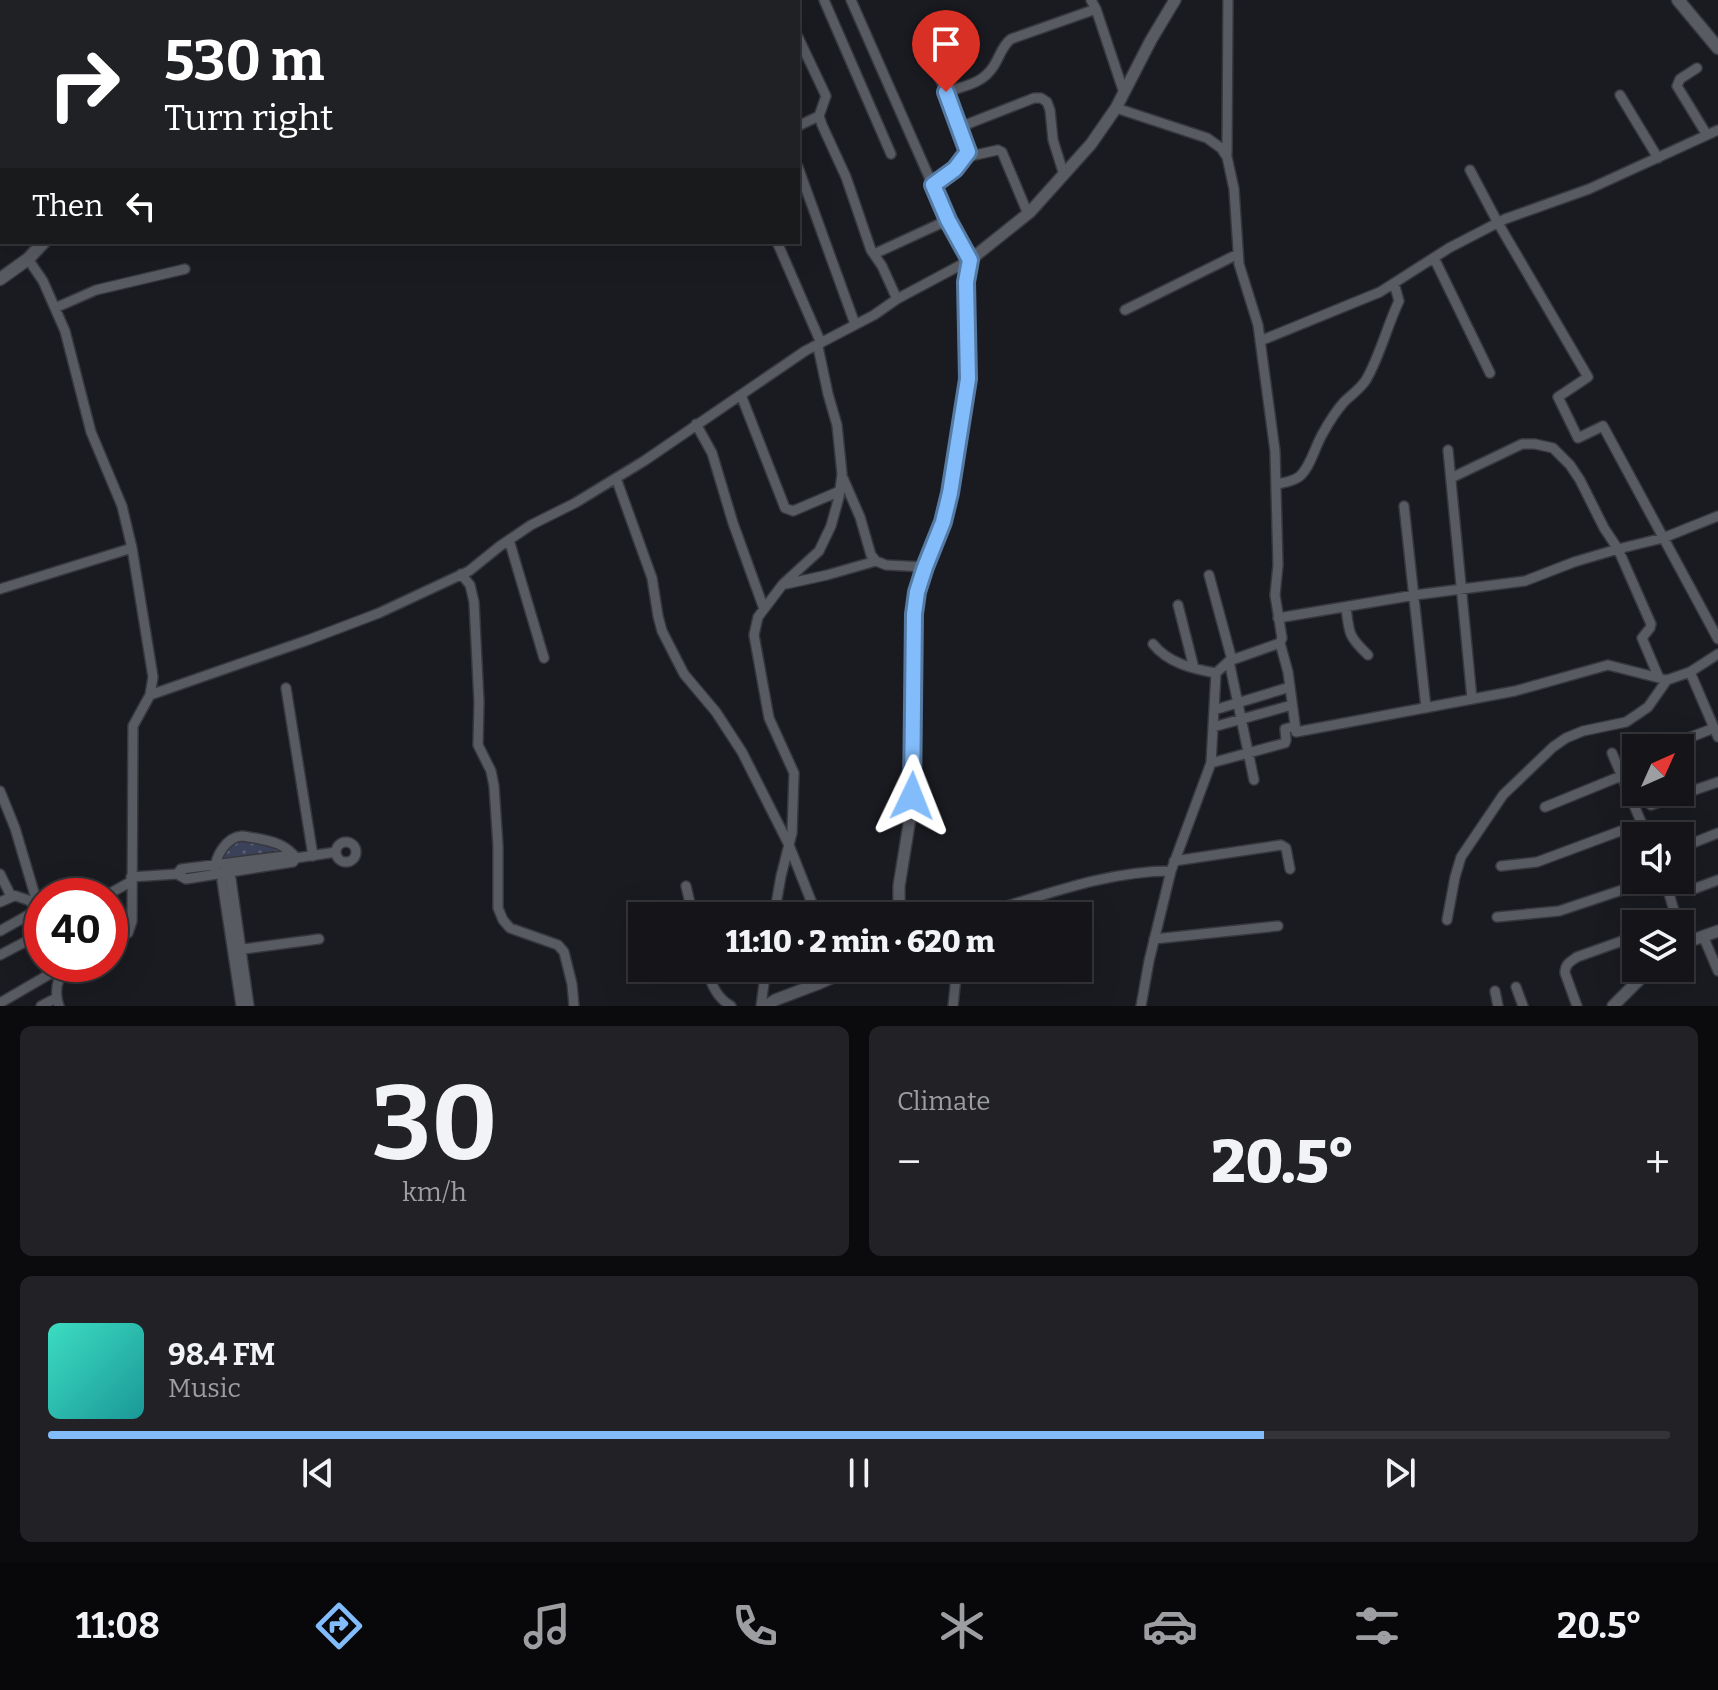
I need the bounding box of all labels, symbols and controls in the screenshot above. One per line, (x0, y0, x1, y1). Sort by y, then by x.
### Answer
pin (912, 10, 980, 92)
icon: arrive (924, 22, 968, 66)
text: 530 m (164, 28, 324, 95)
icon: right (32, 32, 136, 136)
text: Turn right (164, 96, 333, 140)
icon: left (119, 184, 163, 228)
text: Then (32, 188, 103, 224)
north arrow (1622, 734, 1694, 806)
map controls (1622, 734, 1694, 982)
position arrow (870, 754, 954, 838)
button: sound (1622, 822, 1694, 894)
speed limit sign: 40 (24, 878, 128, 982)
button: layers (1622, 910, 1694, 982)
text: 11:10 · 2 min · 620 m (726, 924, 994, 960)
text: 30 (372, 1062, 497, 1187)
text: Climate (897, 1086, 991, 1117)
text: 20.5° (1211, 1126, 1355, 1198)
text: − (897, 1136, 921, 1189)
text: + (1645, 1136, 1670, 1189)
text: km/h (402, 1177, 467, 1208)
text: 98.4 FM (168, 1337, 275, 1373)
text: Music (168, 1373, 241, 1404)
icon: previous (296, 1451, 340, 1495)
icon: pause (837, 1451, 881, 1495)
icon: next (1378, 1451, 1422, 1495)
icon: directions (311, 1598, 367, 1654)
icon: music (519, 1598, 575, 1654)
icon: phone (727, 1598, 783, 1654)
icon: climate (934, 1598, 990, 1654)
icon: car (1142, 1598, 1198, 1654)
icon: filters (1349, 1598, 1405, 1654)
text: 11:08 (76, 1604, 160, 1648)
text: 20.5° (1557, 1604, 1642, 1648)

